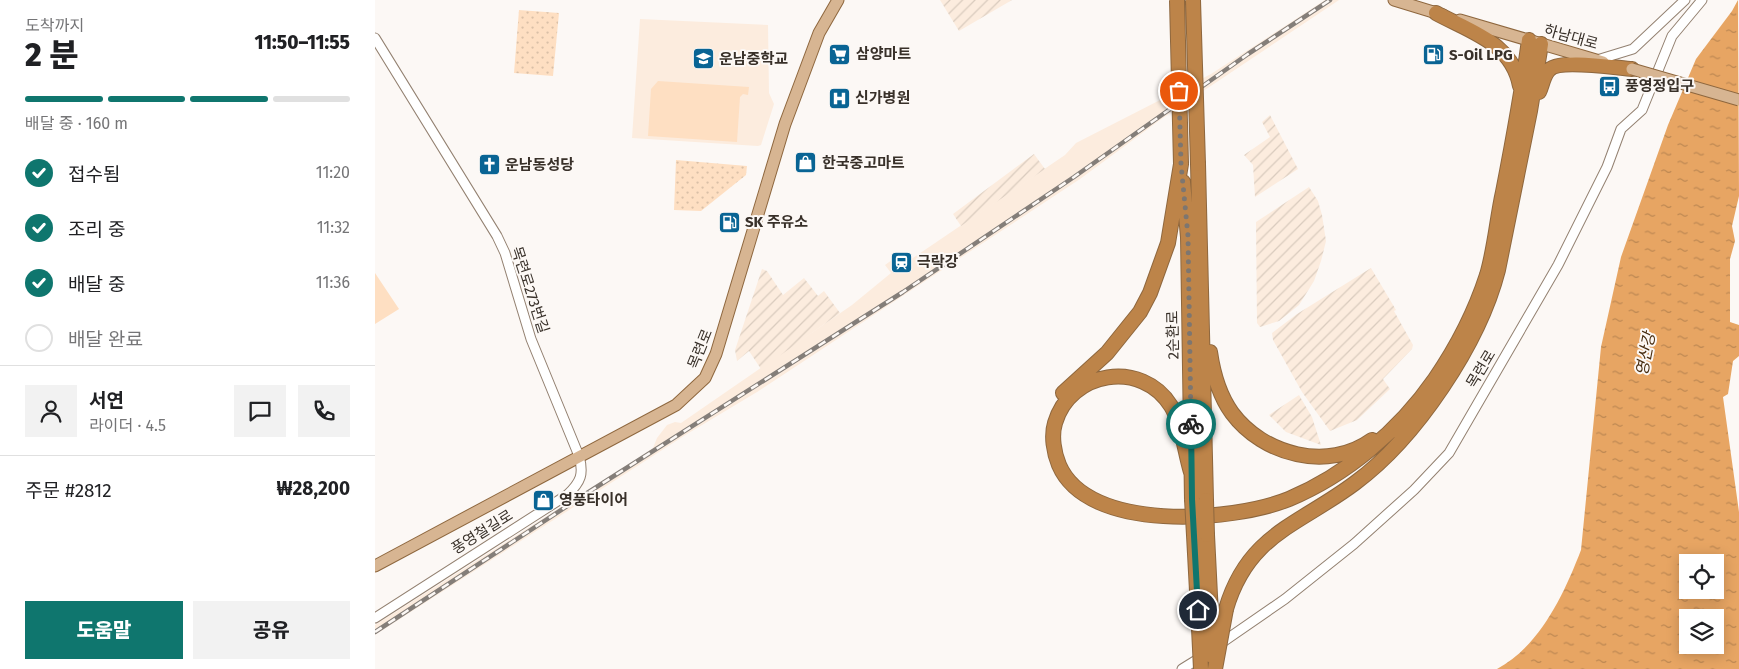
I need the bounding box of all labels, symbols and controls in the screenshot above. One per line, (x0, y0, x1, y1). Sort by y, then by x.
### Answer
text: 도착까지 (25, 16, 84, 35)
street label: 하남대로 (1542, 21, 1600, 53)
text: 11:50–11:55 (254, 31, 350, 54)
text: 2 분 (25, 36, 78, 74)
supermarket icon: 삼양마트 (828, 42, 852, 66)
fuel station icon: S-Oil LPG (1421, 43, 1445, 67)
place label: 삼양마트 (856, 45, 911, 63)
place label: S-Oil LPG (1449, 46, 1513, 64)
school or university icon: 운남중학교 (691, 47, 715, 71)
place label: 운남중학교 (719, 50, 788, 68)
pin (1158, 70, 1200, 112)
bus stop icon: 풍영정입구 (1597, 74, 1621, 98)
icon: bag (1165, 77, 1193, 105)
place label: 풍영정입구 (1625, 77, 1694, 95)
hospital icon: 신가병원 (827, 86, 851, 110)
place label: 신가병원 (855, 89, 910, 107)
text: 배달 중 · 160 m (25, 114, 128, 133)
shop icon: 한국중고마트 (794, 151, 818, 175)
church icon: 운남동성당 (477, 153, 501, 177)
place label: 한국중고마트 (822, 154, 905, 172)
place label: 운남동성당 (505, 156, 574, 174)
icon: check (25, 159, 53, 187)
text: 접수됨 (68, 163, 120, 186)
text: 11:20 (316, 163, 350, 182)
fuel station icon: SK 주유소 (717, 210, 741, 234)
place label: SK 주유소 (745, 213, 808, 231)
icon: check (25, 214, 53, 242)
text: 조리 중 (68, 218, 125, 241)
text: 11:32 (317, 218, 350, 237)
street label: 목련로273번길 (507, 244, 553, 336)
station icon: 극락강 (889, 250, 913, 274)
place label: 극락강 (917, 253, 959, 271)
icon: check (25, 269, 53, 297)
text: 배달 중 (68, 273, 125, 296)
text: 11:36 (316, 273, 350, 292)
street label: 2순환로 (1164, 310, 1182, 360)
street label: 목련로 (684, 326, 716, 372)
text: 배달 완료 (68, 328, 143, 351)
water label: 영산강 (1632, 328, 1659, 378)
street label: 목련로 (1463, 347, 1499, 391)
button: person (25, 385, 77, 437)
button: chat (234, 385, 286, 437)
button: phone (298, 385, 350, 437)
text: 서연 (89, 389, 124, 412)
courier (1166, 399, 1216, 449)
icon: bike (1177, 410, 1205, 438)
text: 라이더 · 4.5 (89, 416, 166, 435)
text: ₩28,200 (276, 477, 350, 500)
text: 주문 #2812 (25, 479, 112, 502)
shop icon: 영풍타이어 (531, 488, 555, 512)
place label: 영풍타이어 (559, 491, 628, 509)
street label: 풍영철길로 (448, 506, 516, 558)
map controls (1679, 554, 1724, 654)
button: locate (1679, 554, 1724, 599)
pin (1177, 589, 1219, 631)
icon: home (1184, 596, 1212, 624)
button: 도움말 (25, 601, 183, 659)
button: 공유 (193, 601, 350, 659)
button: layers (1679, 609, 1724, 654)

